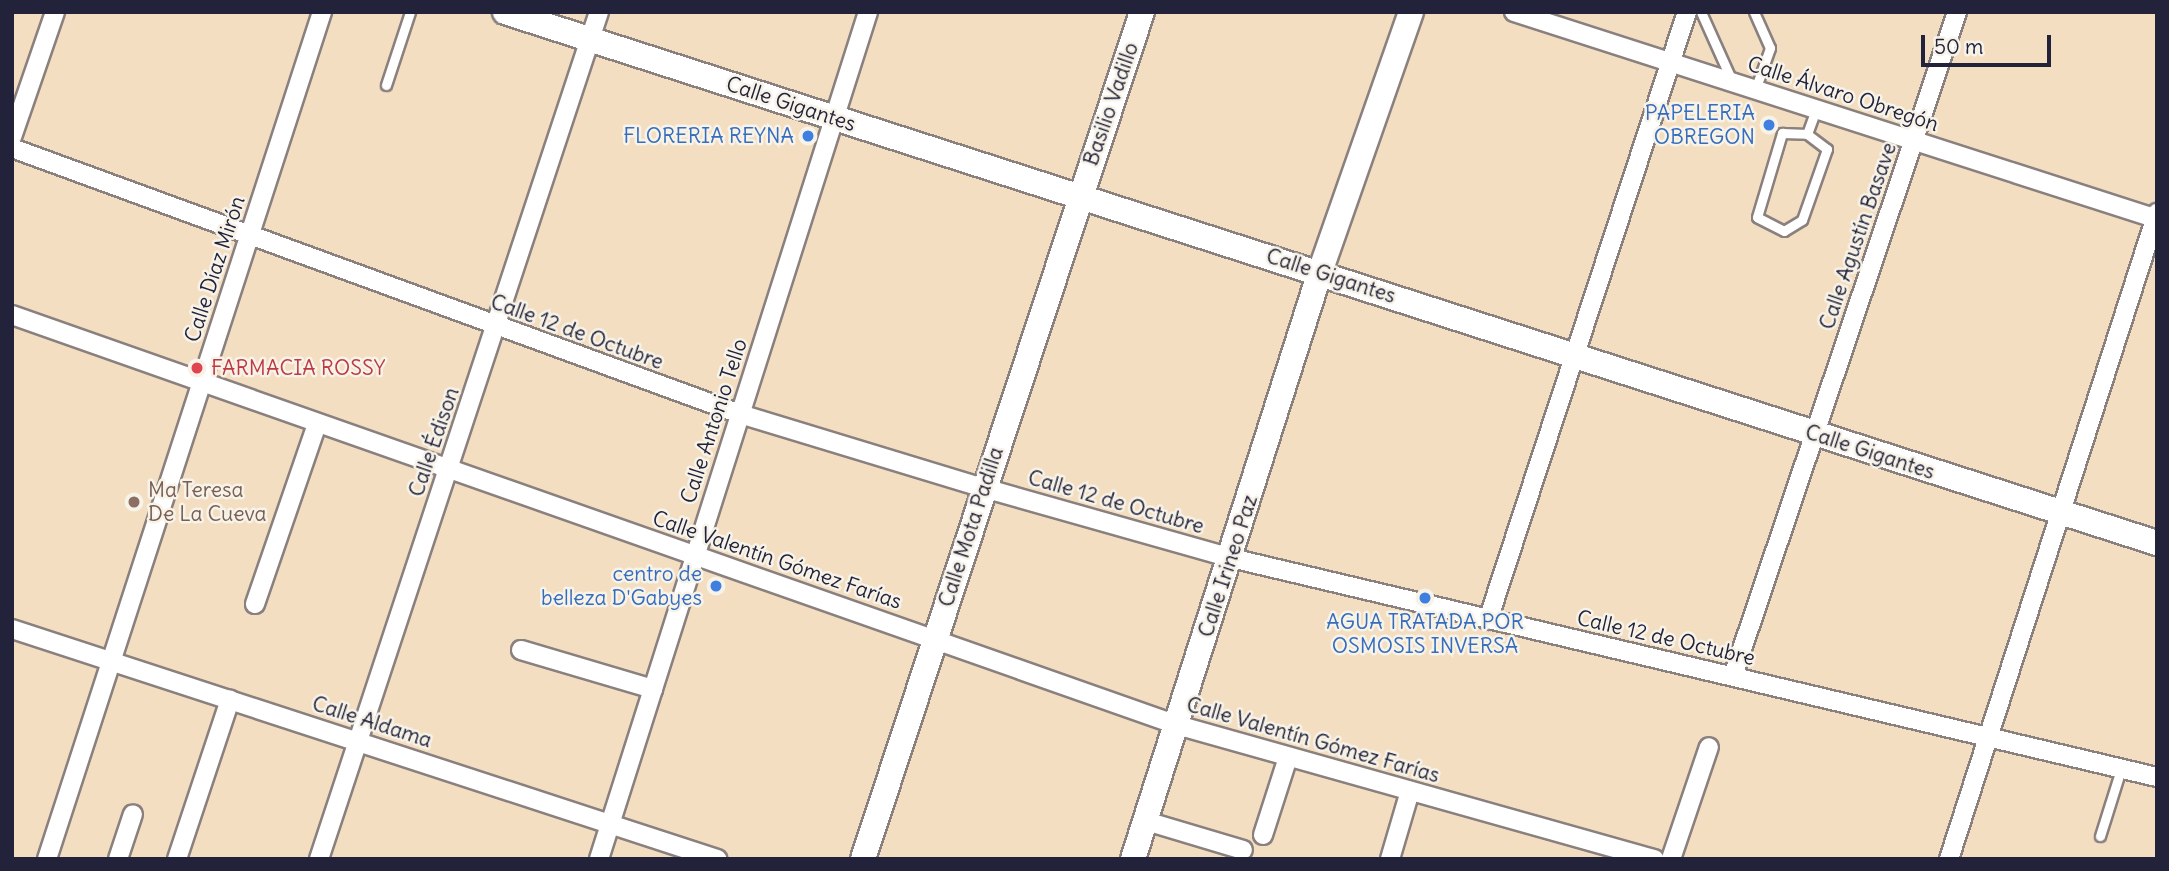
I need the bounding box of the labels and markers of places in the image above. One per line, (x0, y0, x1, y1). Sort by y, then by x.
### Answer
place label: PAPELERIA OBREGON (1645, 100, 1755, 150)
marker: PAPELERIA OBREGON (1761, 117, 1777, 133)
place label: FLORERIA REYNA (623, 123, 794, 149)
marker: FLORERIA REYNA (800, 128, 816, 144)
place label: FARMACIA ROSSY (211, 355, 385, 381)
marker: FARMACIA ROSSY (189, 360, 205, 376)
place label: Ma Teresa De La Cueva (148, 477, 267, 527)
marker: Ma Teresa De La Cueva (126, 494, 142, 510)
place label: centro de belleza D'Gabyes (541, 561, 702, 611)
marker: centro de belleza D'Gabyes (708, 578, 724, 594)
marker: AGUA TRATADA POR OSMOSIS INVERSA (1417, 590, 1433, 606)
place label: AGUA TRATADA POR OSMOSIS INVERSA (1326, 609, 1524, 659)

